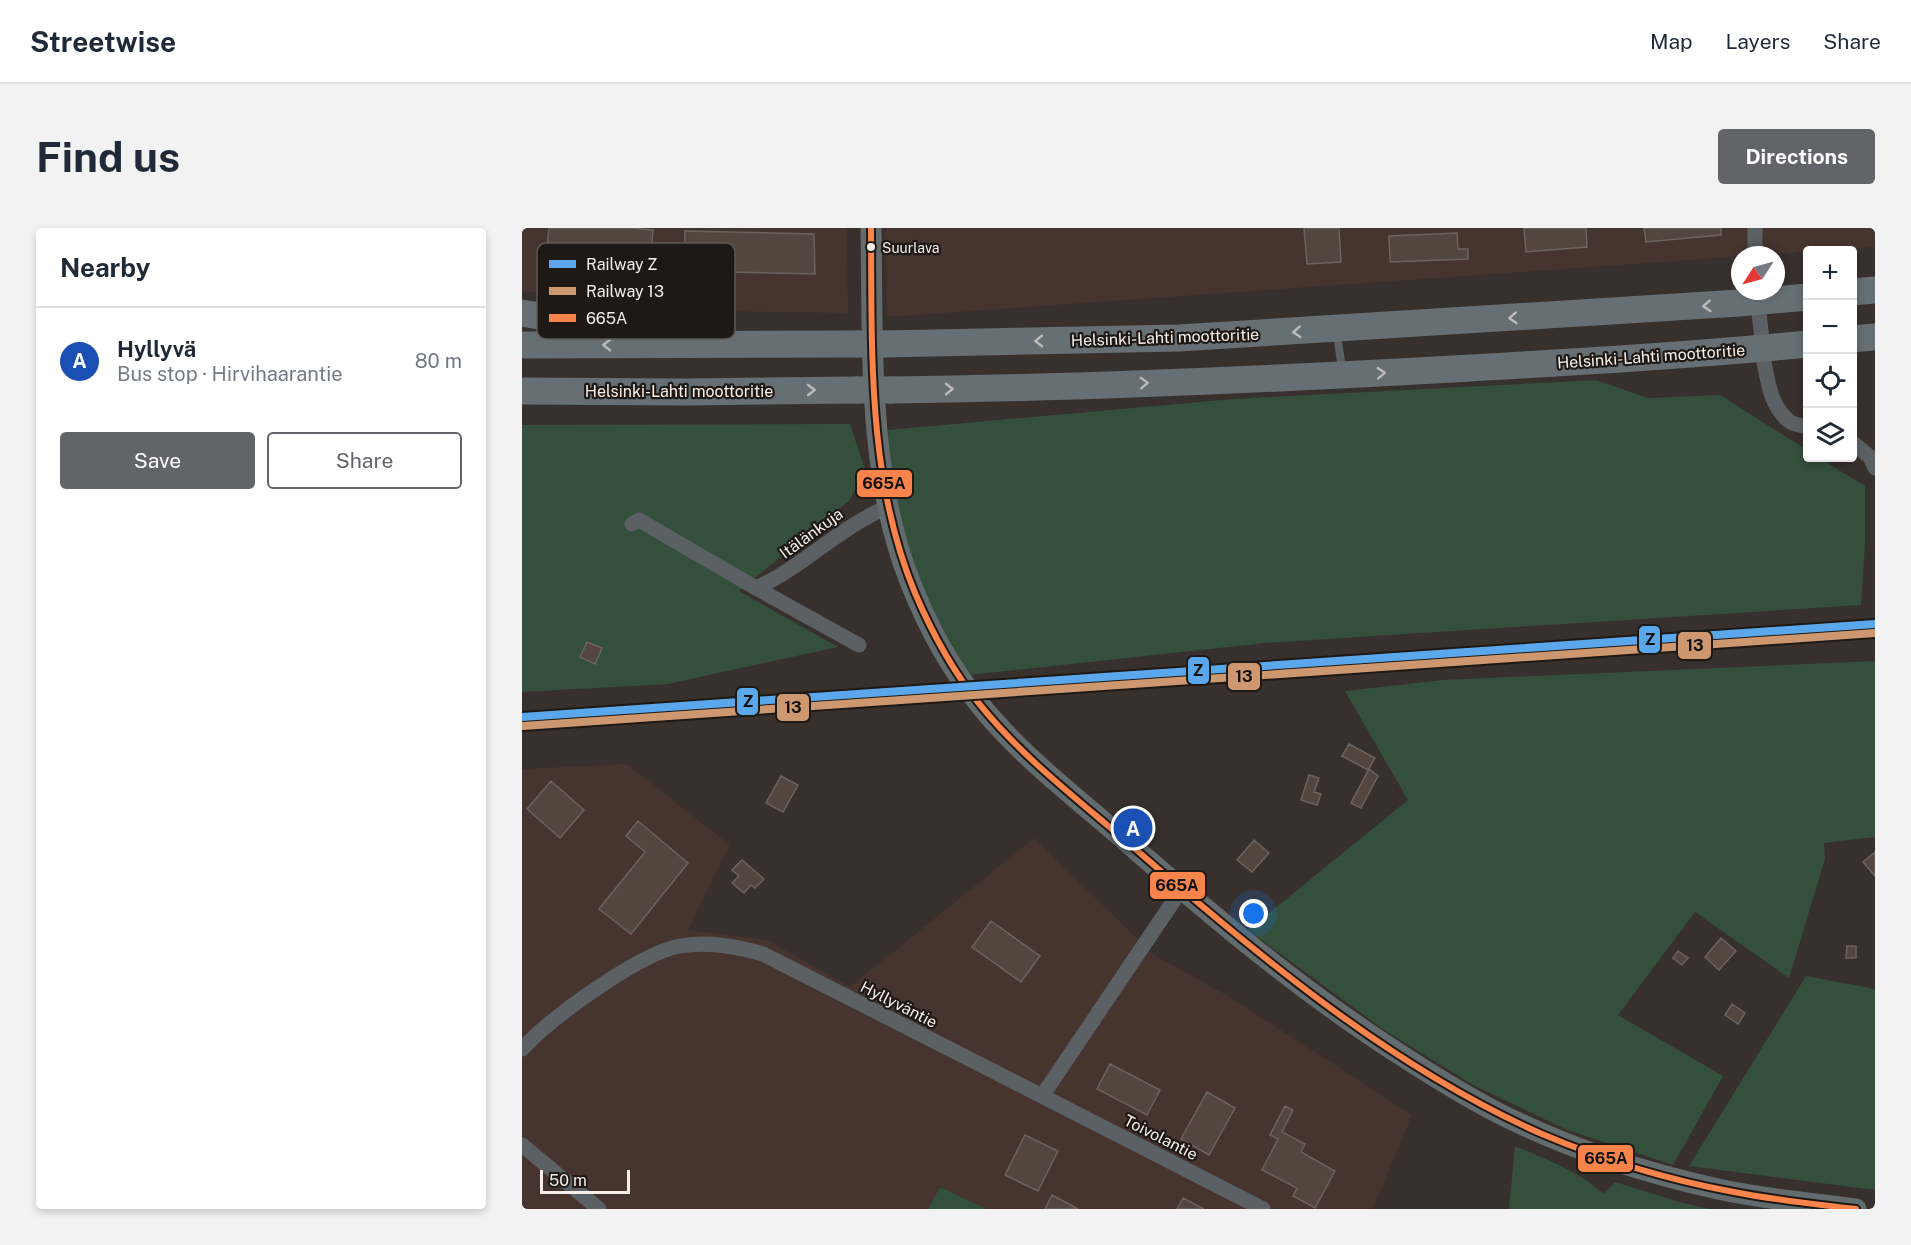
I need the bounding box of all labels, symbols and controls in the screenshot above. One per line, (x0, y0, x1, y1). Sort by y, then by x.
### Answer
text: Streetwise (30, 25, 176, 58)
text: Map (1650, 29, 1693, 54)
text: Layers (1726, 29, 1790, 54)
text: Share (1823, 29, 1881, 54)
button: Directions (1718, 129, 1875, 184)
text: Find us (36, 132, 180, 181)
place label: Suurlava (882, 240, 940, 256)
marker: Suurlava (865, 241, 877, 253)
legend (537, 243, 735, 339)
north arrow (1731, 246, 1785, 300)
map controls (1803, 246, 1857, 462)
button: + (1803, 246, 1857, 300)
text: Nearby (60, 252, 150, 283)
text: Railway Z (586, 255, 658, 274)
text: Railway 13 (586, 282, 664, 301)
one-way arrow (1703, 299, 1712, 312)
button: − (1803, 300, 1857, 354)
text: 665A (586, 309, 627, 328)
one-way arrow (1508, 311, 1517, 324)
street label: Helsinki-Lahti moottoritie (1070, 325, 1260, 350)
one-way arrow (1293, 325, 1302, 338)
one-way arrow (1035, 334, 1044, 347)
text: Hyllyvä (117, 336, 196, 362)
one-way arrow (602, 339, 611, 351)
street label: Helsinki-Lahti moottoritie (1556, 340, 1746, 373)
text: A (72, 349, 87, 373)
text: 80 m (415, 349, 462, 373)
button: locate (1803, 354, 1857, 408)
text: Bus stop · Hirvihaarantie (117, 362, 343, 386)
one-way arrow (1377, 367, 1386, 380)
one-way arrow (1140, 376, 1149, 389)
street label: Helsinki-Lahti moottoritie (585, 382, 773, 401)
one-way arrow (945, 383, 954, 395)
one-way arrow (807, 384, 816, 396)
button: layers (1803, 408, 1857, 462)
button: Save (60, 432, 255, 489)
button: Share (267, 432, 462, 489)
line badge: 665A (856, 469, 913, 498)
text: 665A (862, 474, 906, 493)
street label: Itälänkuja (776, 504, 847, 563)
line badge: Z (1638, 625, 1661, 654)
text: Z (1645, 630, 1656, 649)
line badge: 13 (1677, 631, 1712, 660)
text: 13 (1686, 636, 1704, 655)
line badge: Z (1187, 656, 1210, 685)
text: Z (1193, 661, 1204, 680)
line badge: 13 (1227, 662, 1261, 691)
text: 13 (1235, 667, 1253, 686)
line badge: Z (736, 687, 759, 716)
text: Z (743, 692, 754, 711)
line badge: 13 (776, 693, 810, 722)
text: 13 (784, 698, 802, 717)
pin: A (1114, 806, 1152, 850)
line badge: 665A (1149, 871, 1206, 900)
text: 665A (1155, 876, 1199, 895)
your location (1239, 899, 1268, 928)
street label: Hyllyväntie (857, 977, 940, 1032)
street label: Toivolantie (1121, 1111, 1201, 1164)
line badge: 665A (1577, 1144, 1634, 1173)
text: 665A (1584, 1149, 1628, 1168)
scale bar (540, 1167, 630, 1194)
text: 50 m (549, 1171, 587, 1190)

